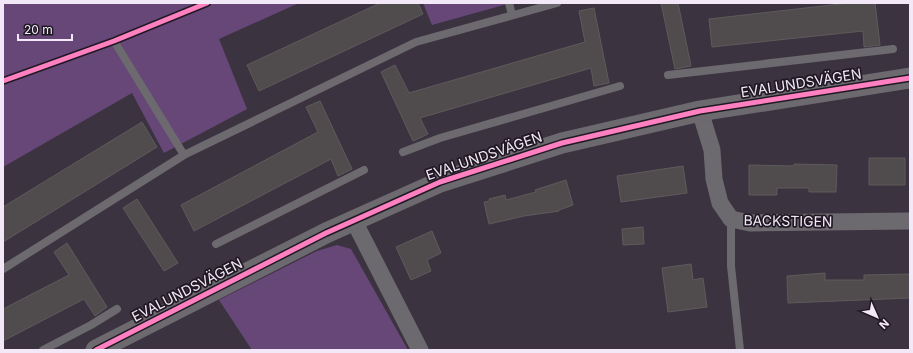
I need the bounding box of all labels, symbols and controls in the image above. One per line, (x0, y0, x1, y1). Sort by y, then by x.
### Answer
scale bar (18, 16, 72, 42)
text: 20 m (24, 22, 53, 37)
street label: EVALUNDSVÄGEN (739, 65, 863, 100)
street label: EVALUNDSVÄGEN (423, 128, 544, 183)
street label: BACKSTIGEN (743, 211, 833, 230)
street label: EVALUNDSVÄGEN (129, 254, 245, 325)
north arrow (857, 297, 897, 337)
text: N (876, 316, 892, 332)

